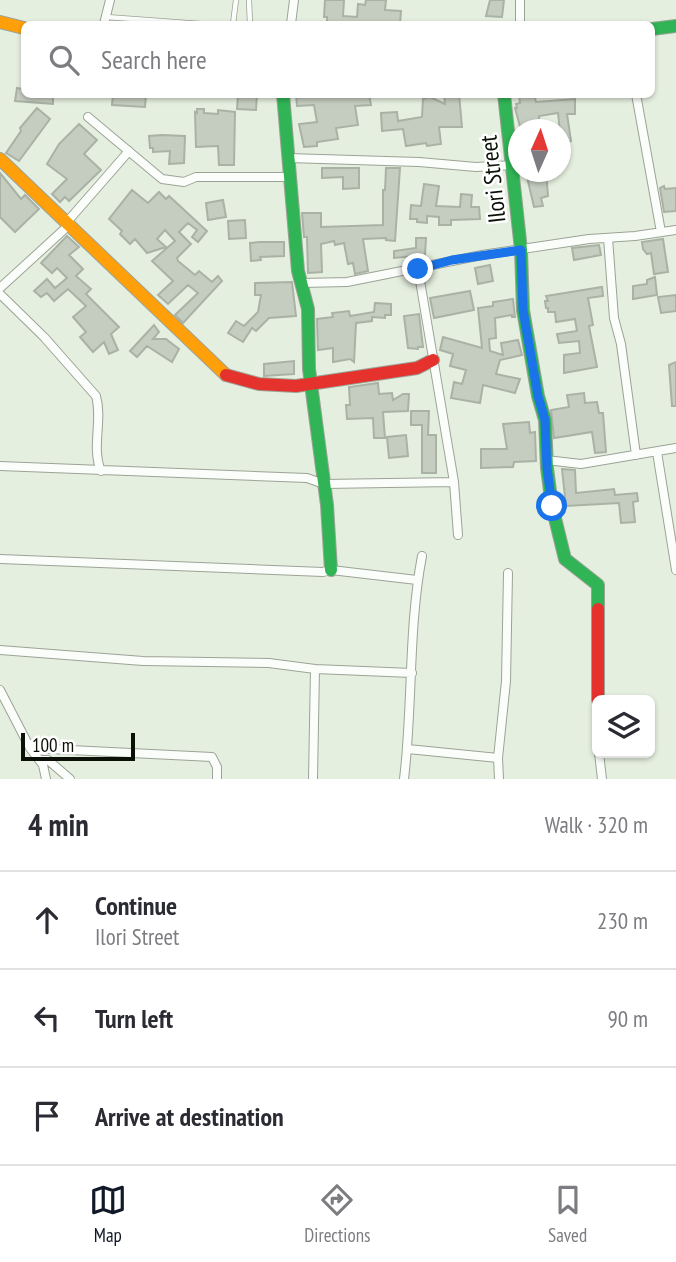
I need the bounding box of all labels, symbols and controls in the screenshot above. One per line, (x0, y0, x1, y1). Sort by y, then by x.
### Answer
search box (21, 21, 655, 98)
icon: search (45, 41, 83, 79)
text: Search here (101, 43, 207, 76)
north arrow (508, 119, 571, 182)
street label: Ilori Street (472, 133, 513, 224)
route end (402, 253, 433, 284)
route start (536, 490, 567, 521)
map controls (592, 695, 655, 758)
button: layers (592, 695, 655, 758)
scale bar (21, 730, 135, 762)
text: 100 m (32, 733, 74, 757)
text: 4 min (28, 805, 89, 844)
text: Walk · 320 m (545, 810, 648, 839)
text: Continue (95, 889, 177, 922)
icon: ahead (28, 901, 66, 939)
text: 230 m (597, 906, 648, 935)
text: Ilori Street (95, 922, 179, 951)
icon: left (28, 999, 66, 1037)
text: Turn left (95, 1002, 173, 1035)
text: 90 m (607, 1004, 648, 1033)
icon: arrive (28, 1097, 66, 1135)
text: Arrive at destination (95, 1100, 284, 1133)
tab: Map (89, 1181, 127, 1247)
tab: Directions (304, 1181, 370, 1247)
tab: Saved (548, 1181, 587, 1247)

